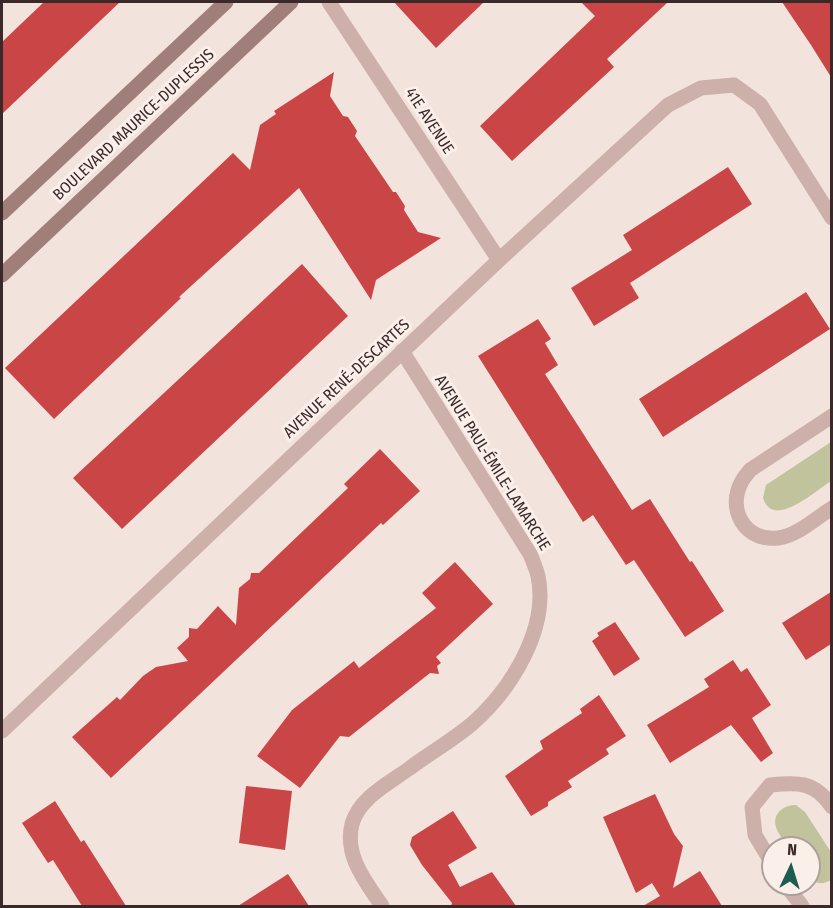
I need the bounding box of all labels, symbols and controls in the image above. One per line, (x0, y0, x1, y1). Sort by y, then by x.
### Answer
street label: BOULEVARD MAURICE-DUPLESSIS (49, 45, 219, 205)
street label: 41E AVENUE (401, 84, 457, 158)
street label: AVENUE RENÉ-DESCARTES (280, 316, 414, 442)
street label: AVENUE PAUL-ÉMILE-LAMARCHE (430, 372, 554, 554)
north arrow (761, 836, 821, 896)
text: N (787, 840, 798, 859)

